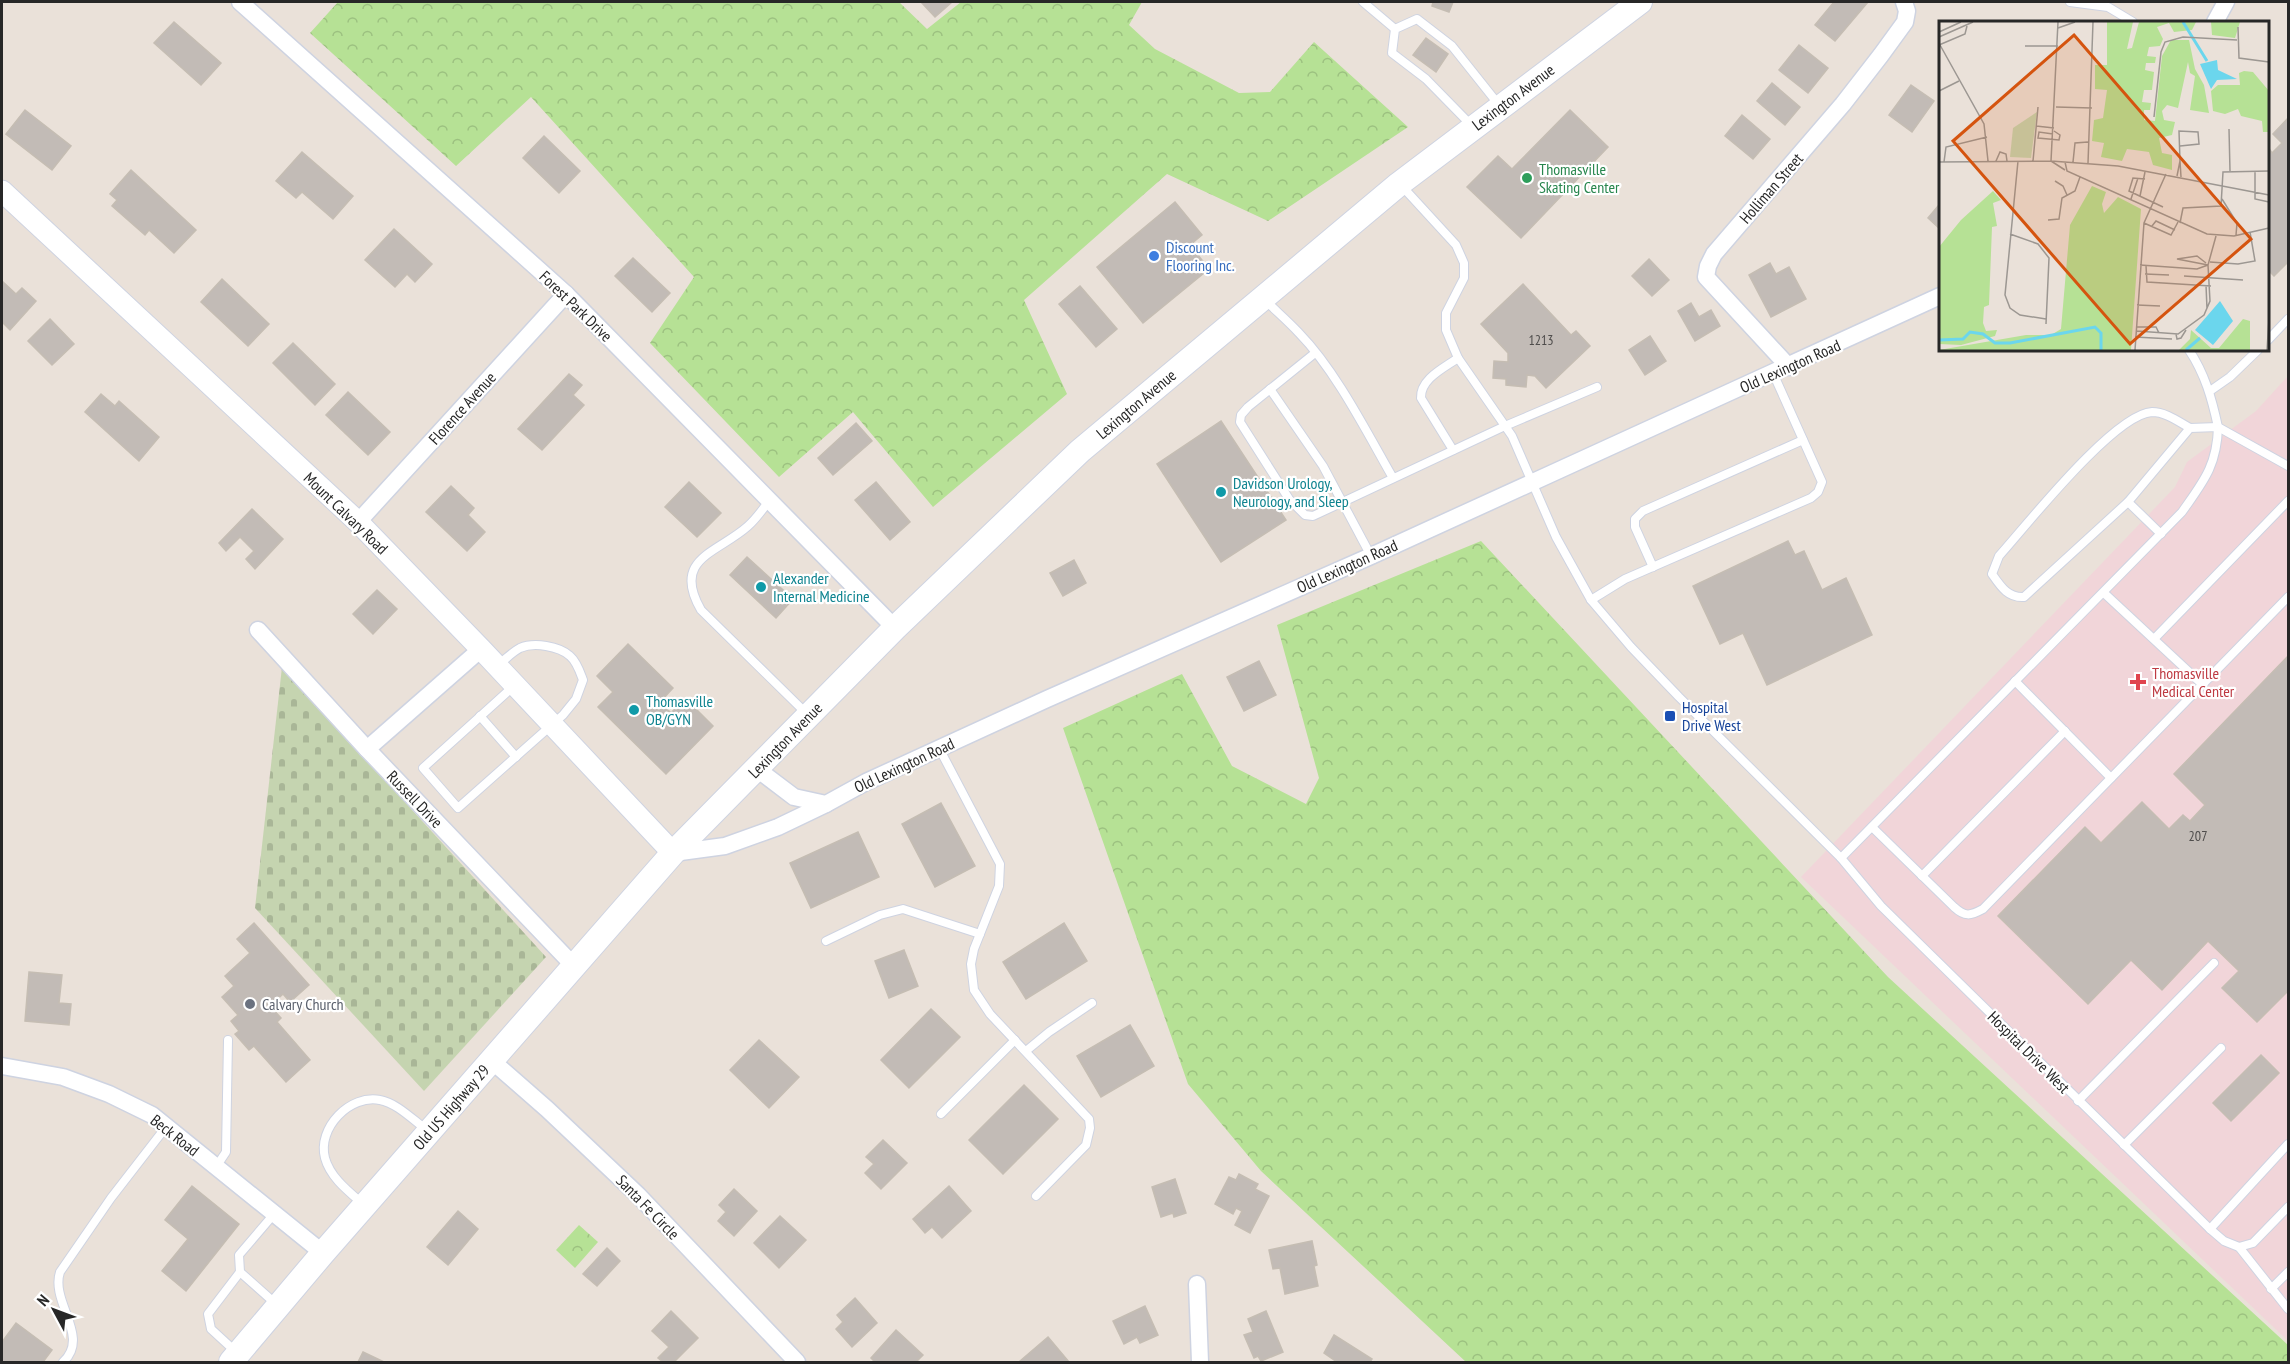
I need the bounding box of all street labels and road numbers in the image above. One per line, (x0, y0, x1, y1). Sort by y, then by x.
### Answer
street label: Lexington Avenue (1468, 60, 1558, 134)
street label: Holliman Street (1735, 148, 1807, 227)
street label: Forest Park Drive (535, 266, 617, 346)
street label: Old Lexington Road (1737, 335, 1843, 397)
street label: Lexington Avenue (1092, 365, 1180, 443)
street label: Florence Avenue (424, 368, 500, 448)
street label: Mount Calvary Road (300, 468, 392, 558)
street label: Old Lexington Road (1294, 535, 1400, 597)
street label: Lexington Avenue (744, 698, 826, 782)
street label: Old Lexington Road (851, 733, 957, 797)
street label: Russell Drive (383, 766, 447, 832)
street label: Hospital Drive West (1984, 1007, 2075, 1098)
street label: Old US Highway 29 (408, 1060, 494, 1154)
street label: Beck Road (147, 1110, 203, 1160)
street label: Santa Fe Circle (612, 1170, 684, 1244)

